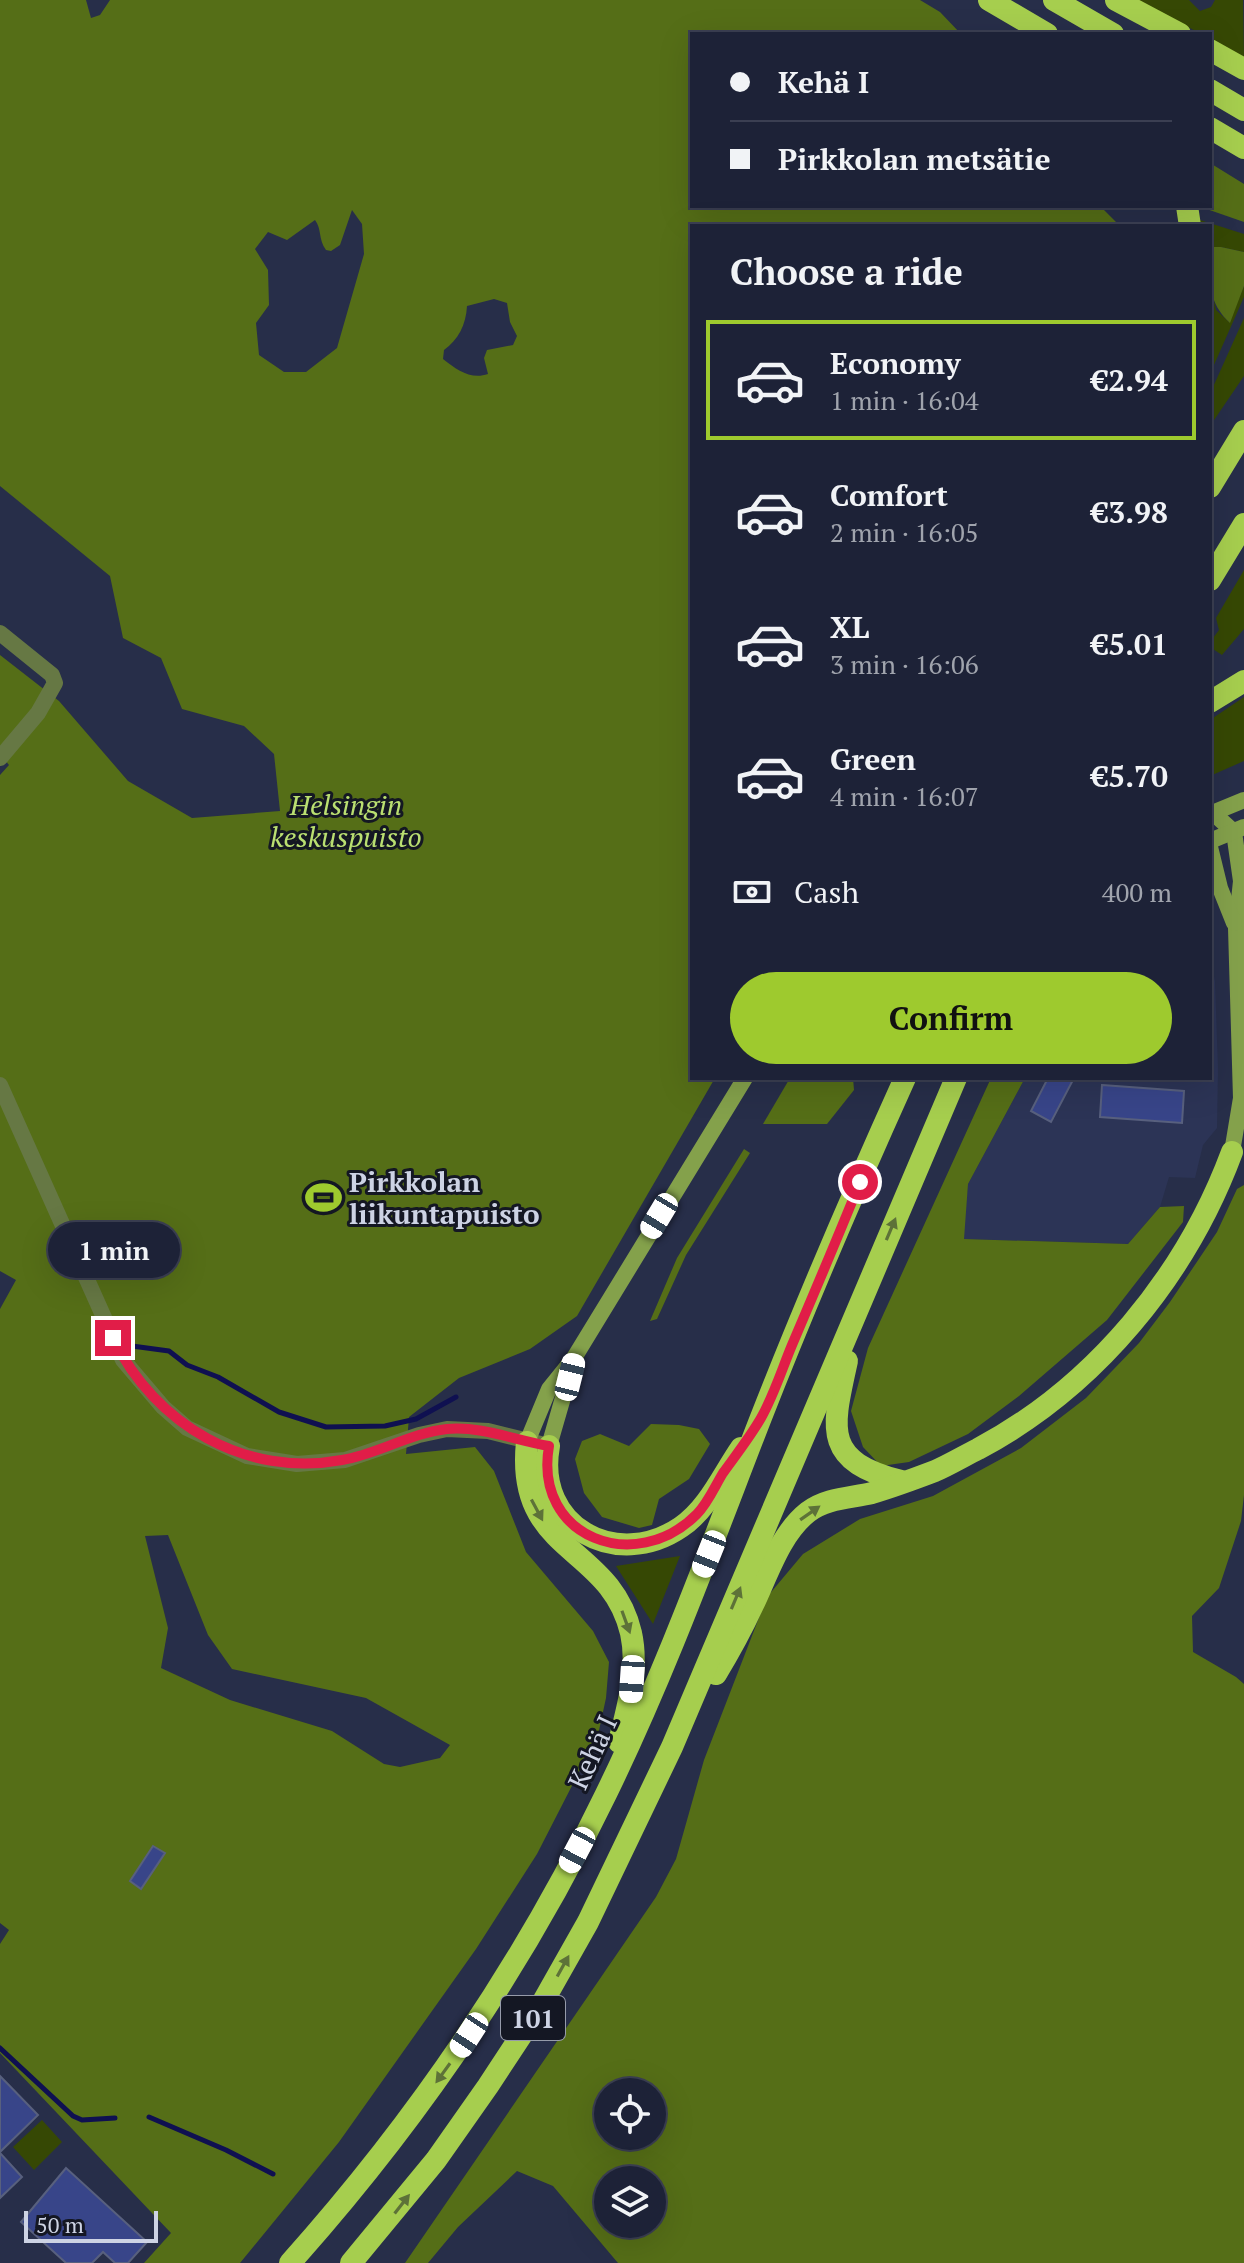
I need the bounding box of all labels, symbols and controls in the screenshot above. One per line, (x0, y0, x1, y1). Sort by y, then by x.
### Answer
text: Kehä I (778, 62, 869, 102)
text: Pirkkolan metsätie (778, 139, 1051, 179)
text: Choose a ride (730, 248, 963, 295)
text: Economy (830, 343, 961, 383)
icon: car (734, 344, 806, 416)
text: €2.94 (1091, 360, 1168, 400)
text: 1 min · 16:04 (830, 383, 979, 417)
text: Comfort (830, 475, 948, 515)
icon: car (734, 476, 806, 548)
text: €3.98 (1091, 492, 1168, 532)
text: 2 min · 16:05 (830, 515, 979, 549)
text: XL (830, 607, 869, 647)
icon: car (734, 608, 806, 680)
text: €5.01 (1091, 624, 1168, 664)
text: 3 min · 16:06 (830, 647, 979, 681)
text: Green (830, 739, 916, 779)
icon: car (734, 740, 806, 812)
text: €5.70 (1091, 756, 1168, 796)
text: 4 min · 16:07 (830, 779, 979, 813)
park label: Helsingin keskuspuisto (270, 786, 422, 855)
icon: cash (730, 870, 774, 914)
text: Cash (794, 872, 859, 912)
text: 400 m (1102, 875, 1172, 909)
button: Confirm (730, 972, 1172, 1064)
place label: Pirkkolan liikuntapuisto (349, 1163, 540, 1232)
route start (842, 1164, 878, 1200)
sports icon: Pirkkolan liikuntapuisto (304, 1178, 342, 1216)
car (636, 1189, 682, 1243)
one-way arrow (885, 1217, 898, 1241)
callout: 1 min (47, 1222, 179, 1278)
text: 1 min (78, 1233, 150, 1267)
route end (95, 1320, 131, 1356)
car (553, 1351, 587, 1403)
one-way arrow (531, 1499, 544, 1522)
one-way arrow (800, 1506, 821, 1521)
car (689, 1527, 729, 1581)
one-way arrow (729, 1586, 742, 1610)
one-way arrow (621, 1610, 633, 1634)
car (618, 1654, 646, 1704)
street label: Kehä I (559, 1709, 625, 1795)
car (555, 1823, 599, 1877)
one-way arrow (556, 1954, 570, 1977)
road number: 101 (501, 1996, 565, 2040)
car (446, 2008, 492, 2062)
one-way arrow (436, 2063, 451, 2084)
map controls (594, 2078, 666, 2238)
button: locate (594, 2078, 666, 2150)
button: layers (594, 2166, 666, 2238)
one-way arrow (393, 2194, 409, 2214)
scale bar (24, 2207, 158, 2243)
text: 50 m (36, 2210, 84, 2239)

